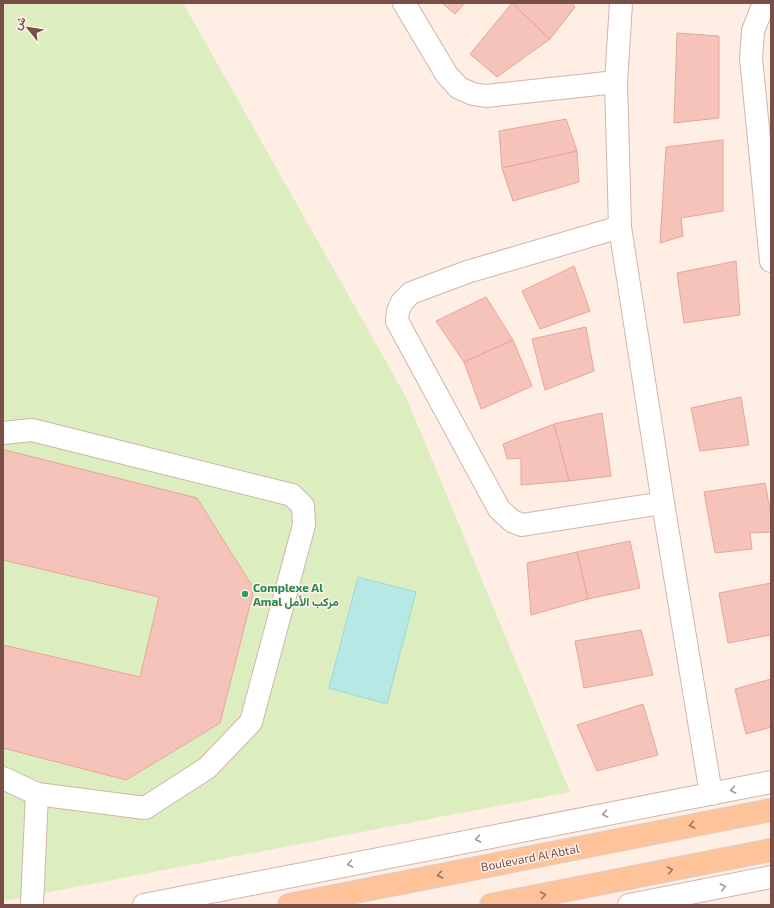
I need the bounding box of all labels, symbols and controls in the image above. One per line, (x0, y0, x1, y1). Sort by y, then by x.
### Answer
north arrow (8, 8, 48, 48)
text: ش (10, 14, 29, 32)
place label: Complexe Al Amal مركب الأمل (253, 580, 339, 610)
marker: Complexe Al Amal مركب الأمل (240, 589, 250, 599)
one-way arrow (730, 785, 736, 793)
one-way arrow (602, 810, 608, 818)
one-way arrow (688, 821, 695, 829)
one-way arrow (474, 835, 481, 843)
street label: Boulevard Al Abtal (480, 841, 581, 873)
one-way arrow (347, 860, 353, 868)
one-way arrow (667, 866, 673, 874)
one-way arrow (437, 870, 444, 879)
one-way arrow (720, 883, 726, 891)
one-way arrow (540, 891, 546, 899)

